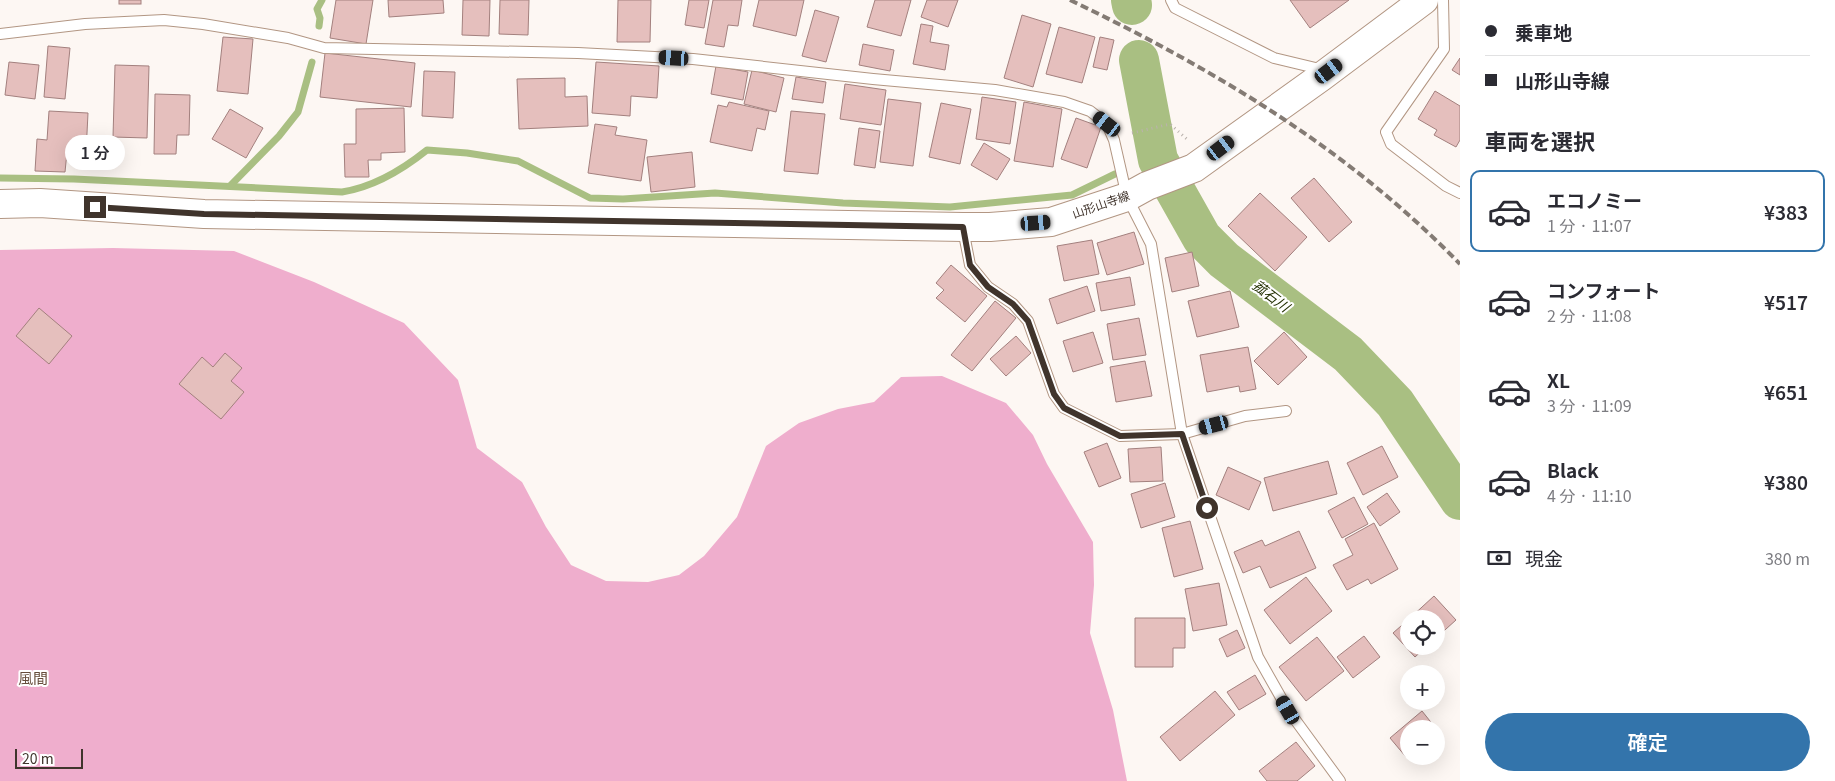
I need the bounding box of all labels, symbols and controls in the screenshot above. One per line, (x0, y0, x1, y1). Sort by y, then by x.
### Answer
text: 乗車地 (1515, 18, 1572, 45)
car (658, 50, 689, 66)
car (1312, 56, 1345, 86)
text: 山形山寺線 (1515, 66, 1610, 93)
car (1090, 109, 1123, 139)
text: 車両を選択 (1485, 124, 1595, 156)
car (1204, 133, 1237, 163)
callout: 1 分 (65, 134, 125, 170)
text: 1 分 (81, 140, 109, 164)
street label: 山形山寺線 (1069, 186, 1132, 221)
text: エコノミー (1547, 186, 1642, 213)
icon: car (1487, 189, 1532, 234)
route end (84, 196, 106, 218)
text: ¥383 (1764, 198, 1808, 225)
text: 1 分 · 11:07 (1547, 213, 1632, 237)
car (1020, 214, 1051, 232)
water label: 菰石川 (1249, 275, 1296, 317)
text: コンフォート (1547, 276, 1660, 303)
icon: car (1487, 279, 1532, 324)
text: ¥517 (1764, 288, 1808, 315)
text: 2 分 · 11:08 (1547, 303, 1632, 327)
text: XL (1547, 366, 1570, 393)
icon: car (1487, 369, 1532, 414)
text: ¥651 (1764, 378, 1808, 405)
text: 3 分 · 11:09 (1547, 393, 1632, 417)
car (1197, 414, 1230, 436)
text: Black (1547, 456, 1599, 483)
icon: car (1487, 459, 1532, 504)
text: ¥380 (1764, 468, 1808, 495)
text: 4 分 · 11:10 (1547, 483, 1632, 507)
route start (1196, 497, 1218, 519)
icon: cash (1485, 544, 1513, 572)
text: 現金 (1525, 544, 1563, 571)
text: 380 m (1765, 546, 1810, 570)
map controls (1400, 610, 1445, 765)
button: locate (1400, 610, 1445, 655)
button: + (1400, 665, 1445, 710)
district label: 風間 (18, 667, 48, 688)
car (1274, 693, 1301, 727)
button: 確定 (1485, 713, 1810, 771)
button: − (1400, 720, 1445, 765)
scale bar (15, 746, 82, 769)
text: 20 m (22, 748, 54, 768)

